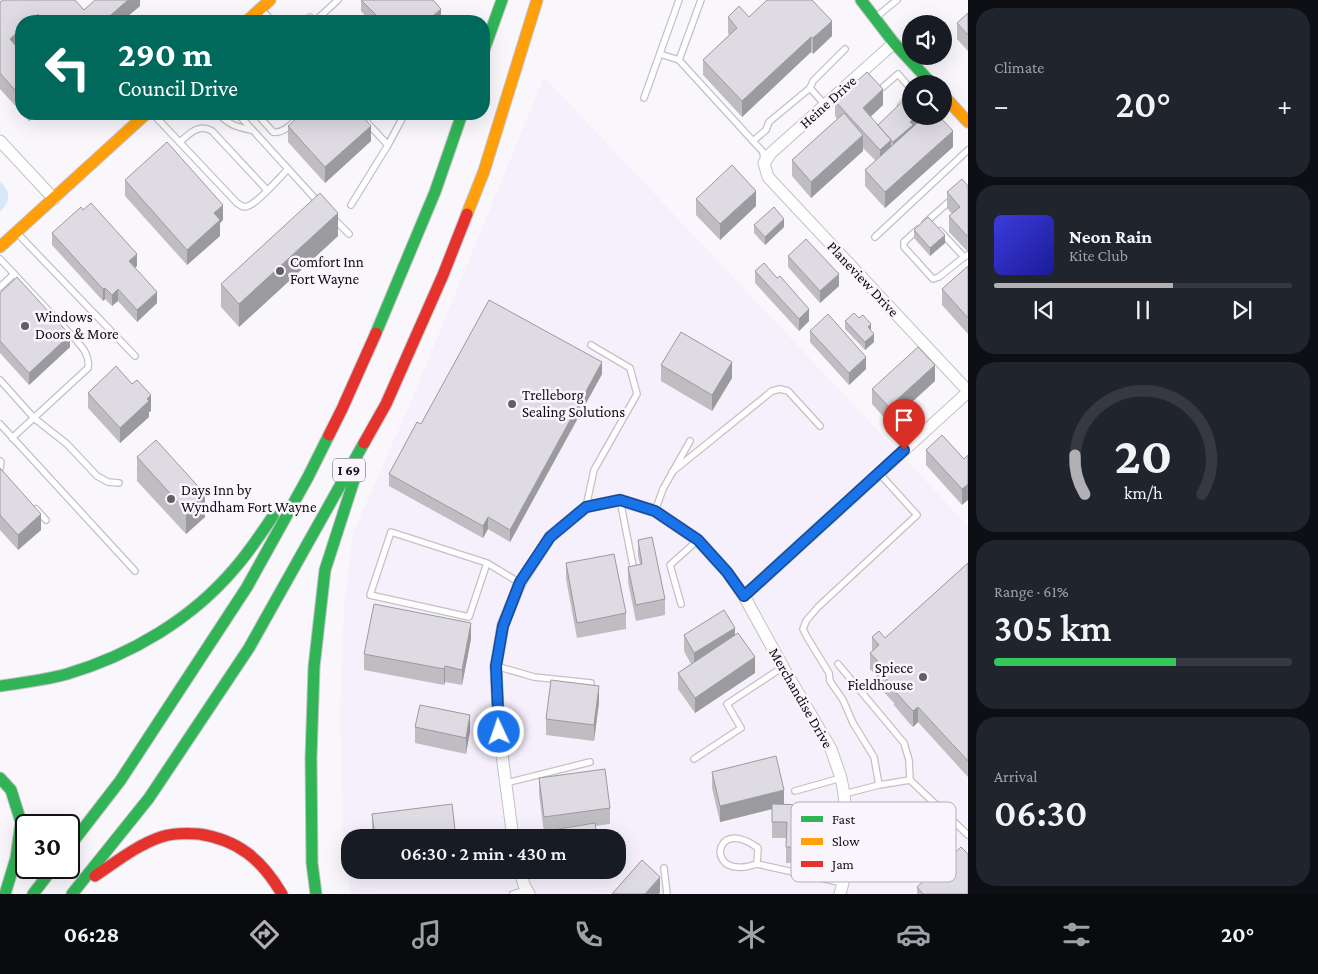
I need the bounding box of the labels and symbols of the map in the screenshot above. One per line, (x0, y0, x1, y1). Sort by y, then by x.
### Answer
street label: Heine Drive (796, 72, 860, 132)
street label: Planeview Drive (824, 238, 902, 320)
place label: Comfort Inn Fort Wayne (290, 254, 364, 288)
marker: Comfort Inn Fort Wayne (274, 265, 286, 277)
place label: Windows Doors & More (35, 309, 119, 342)
marker: Windows Doors & More (19, 320, 31, 332)
place label: Trelleborg Sealing Solutions (522, 387, 625, 421)
marker: Trelleborg Sealing Solutions (506, 398, 518, 410)
pin (883, 399, 925, 450)
road number: I 69 (333, 458, 365, 482)
place label: Days Inn by Wyndham Fort Wayne (181, 482, 317, 516)
marker: Days Inn by Wyndham Fort Wayne (165, 493, 177, 505)
street label: Merchandise Drive (766, 645, 836, 751)
place label: Spiece Fieldhouse (847, 660, 913, 693)
marker: Spiece Fieldhouse (917, 671, 929, 683)
position arrow (472, 705, 524, 757)
legend (791, 802, 956, 882)
text: Fast (832, 811, 856, 827)
speed limit sign: 30 (15, 814, 80, 879)
text: Slow (832, 833, 860, 849)
text: Jam (830, 856, 854, 872)

